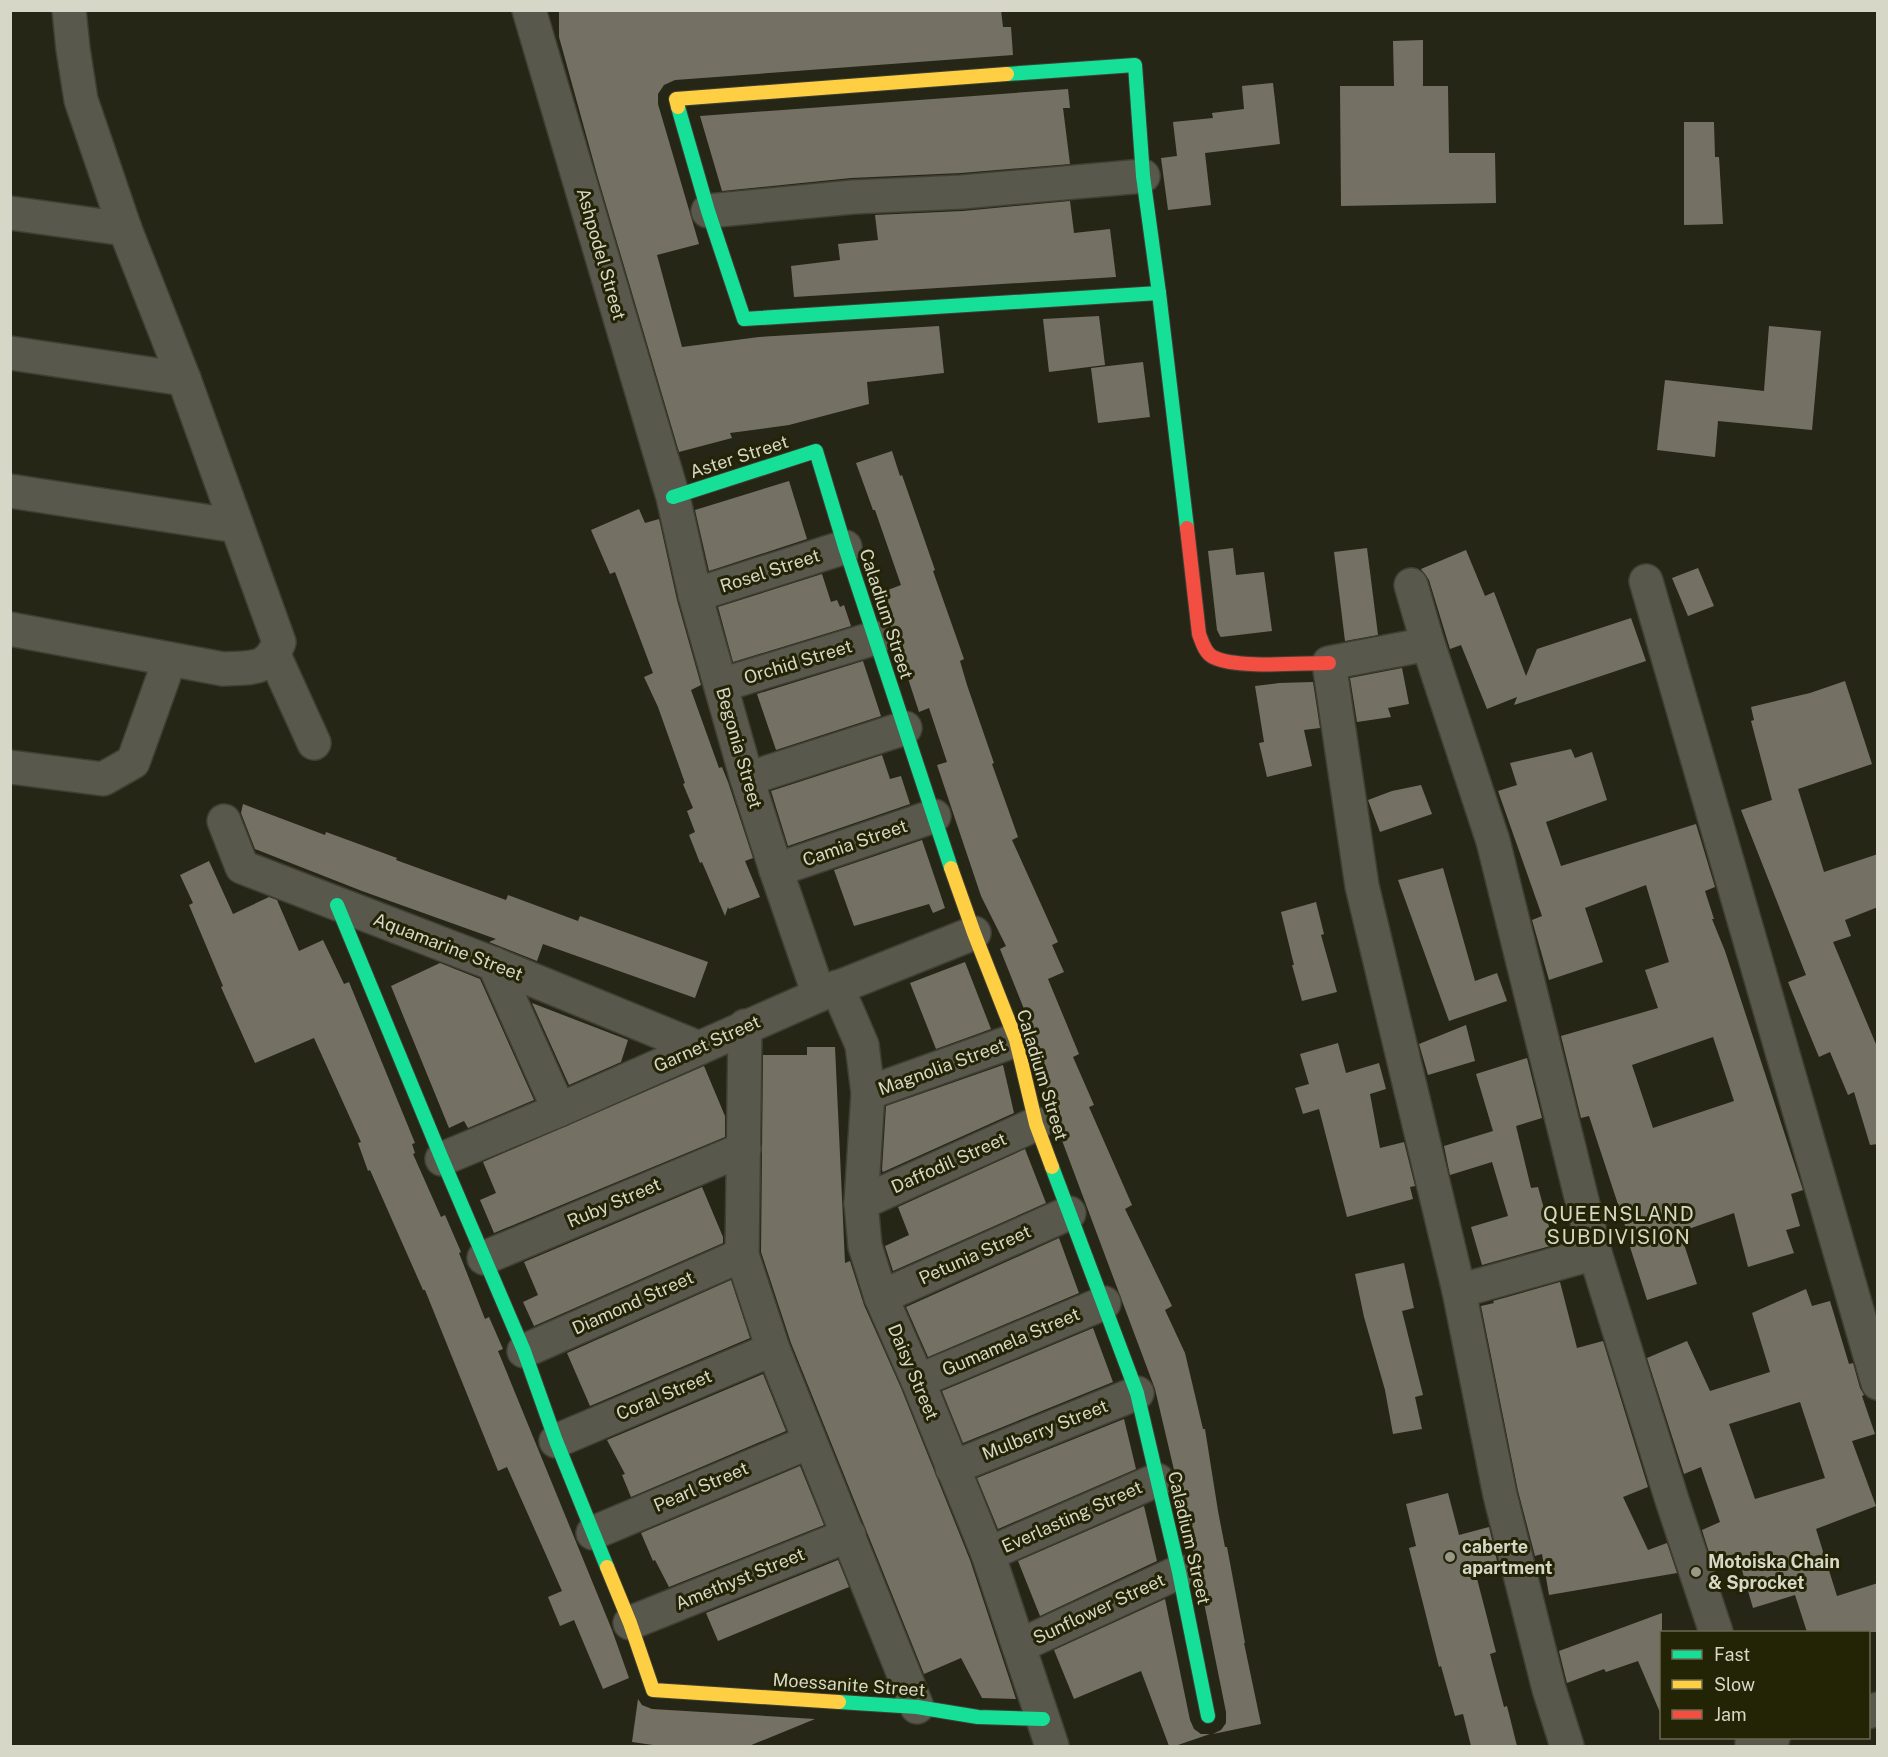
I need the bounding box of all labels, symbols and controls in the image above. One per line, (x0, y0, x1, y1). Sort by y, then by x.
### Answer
street label: Ashpodel Street (573, 185, 630, 322)
street label: Aster Street (687, 431, 791, 482)
street label: Rosel Street (717, 545, 822, 597)
street label: Caladium Street (855, 546, 917, 682)
street label: Orchid Street (741, 635, 855, 688)
street label: Begonia Street (712, 685, 767, 811)
street label: Camia Street (800, 815, 910, 870)
street label: Aquamarine Street (371, 908, 526, 985)
street label: Caladium Street (1013, 1007, 1072, 1143)
street label: Garnet Street (650, 1011, 763, 1076)
street label: Magnolia Street (875, 1034, 1009, 1099)
street label: Daffodil Street (888, 1128, 1010, 1197)
street label: Ruby Street (564, 1173, 664, 1232)
district label: QUEENSLAND SUBDIVISION (1543, 1202, 1695, 1249)
street label: Petunia Street (916, 1220, 1034, 1289)
street label: Diamond Street (569, 1266, 697, 1339)
street label: Gumamela Street (939, 1303, 1083, 1380)
street label: Daisy Street (884, 1321, 943, 1423)
street label: Coral Street (613, 1365, 715, 1424)
street label: Mulberry Street (979, 1395, 1111, 1464)
street label: Pearl Street (650, 1457, 751, 1516)
street label: Caladium Street (1164, 1469, 1215, 1606)
street label: Everlasting Street (998, 1476, 1145, 1557)
place label: caberte apartment (1462, 1536, 1552, 1578)
street label: Amethyst Street (672, 1543, 807, 1614)
marker: caberte apartment (1443, 1550, 1457, 1564)
place label: Motoiska Chain & Sprocket (1708, 1551, 1840, 1593)
marker: Motoiska Chain & Sprocket (1689, 1565, 1703, 1579)
street label: Sunflower Street (1030, 1569, 1168, 1648)
legend (1660, 1631, 1870, 1739)
text: Fast (1714, 1644, 1750, 1665)
street label: Moessanite Street (772, 1669, 926, 1700)
text: Slow (1714, 1674, 1755, 1695)
text: Jam (1714, 1704, 1747, 1725)

